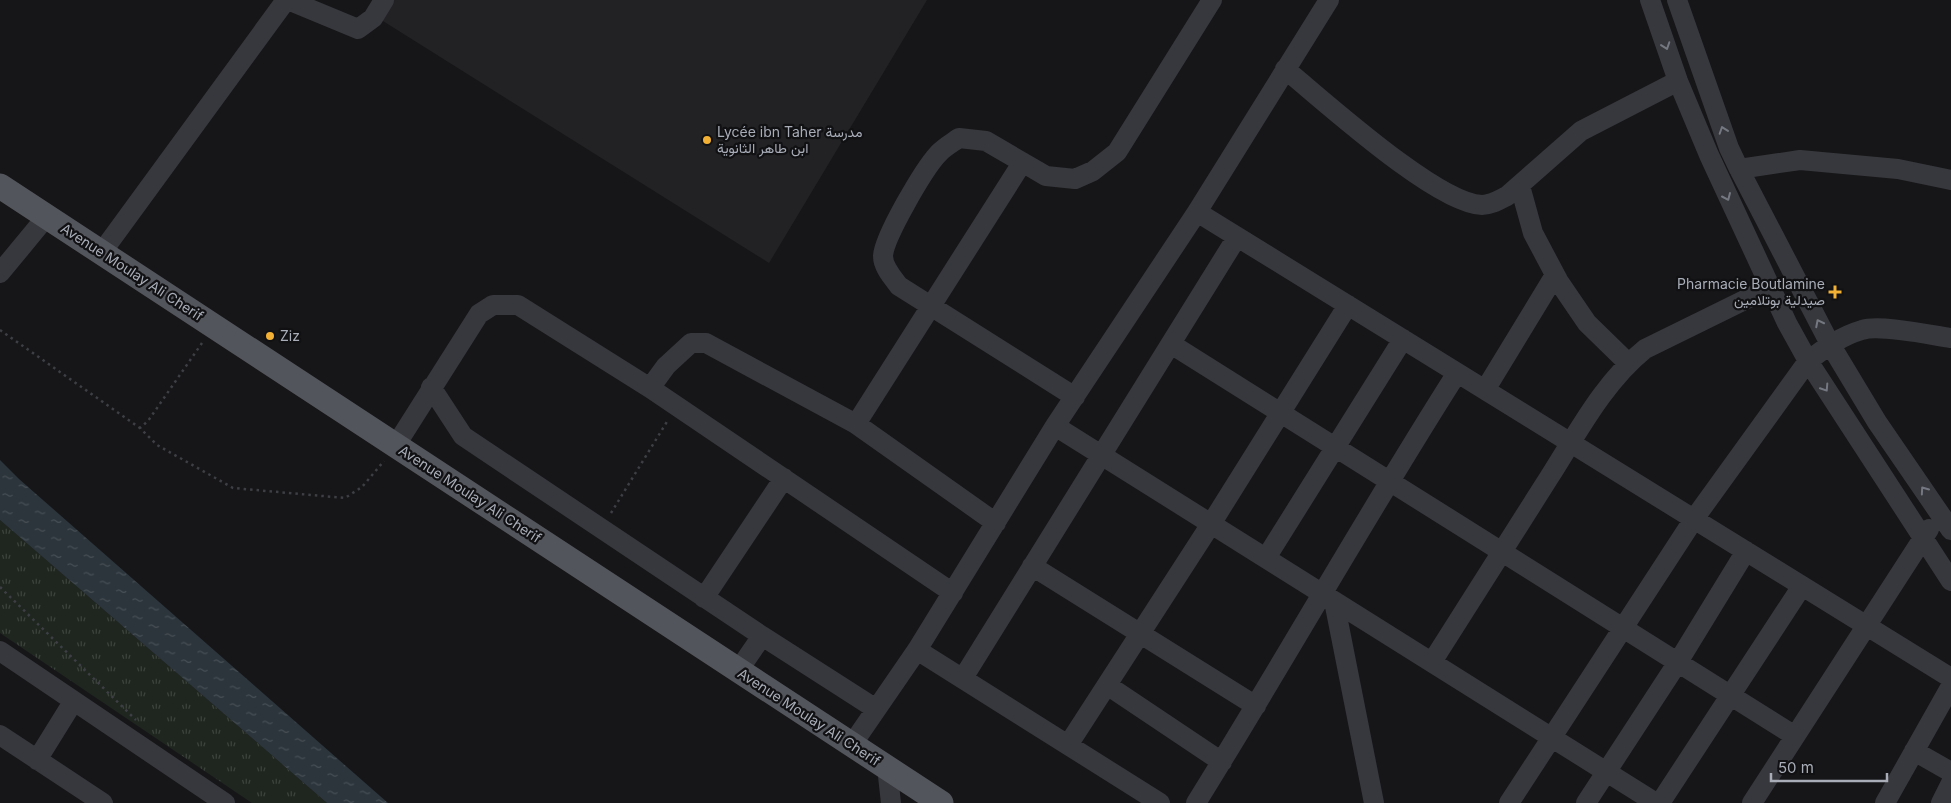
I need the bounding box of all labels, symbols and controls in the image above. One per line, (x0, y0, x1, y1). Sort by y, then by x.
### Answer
one-way arrow (1660, 41, 1670, 50)
place label: Lycée ibn Taher مدرسة ابن طاهر الثانوية (717, 123, 862, 157)
one-way arrow (1719, 127, 1729, 135)
marker: Lycée ibn Taher مدرسة ابن طاهر الثانوية (701, 134, 713, 146)
one-way arrow (1721, 191, 1731, 200)
street label: Avenue Moulay Ali Cherif (58, 219, 207, 324)
place label: Pharmacie Boutlamine صيدلية بوتلامين (1677, 275, 1825, 309)
marker: Pharmacie Boutlamine صيدلية بوتلامين (1829, 286, 1841, 298)
one-way arrow (1815, 319, 1825, 328)
place label: Ziz (280, 327, 300, 344)
marker: Ziz (264, 330, 276, 342)
one-way arrow (1819, 382, 1828, 391)
street label: Avenue Moulay Ali Cherif (396, 441, 545, 546)
one-way arrow (1921, 486, 1930, 496)
street label: Avenue Moulay Ali Cherif (735, 664, 884, 769)
scale bar (1771, 750, 1887, 782)
text: 50 m (1778, 758, 1814, 777)

